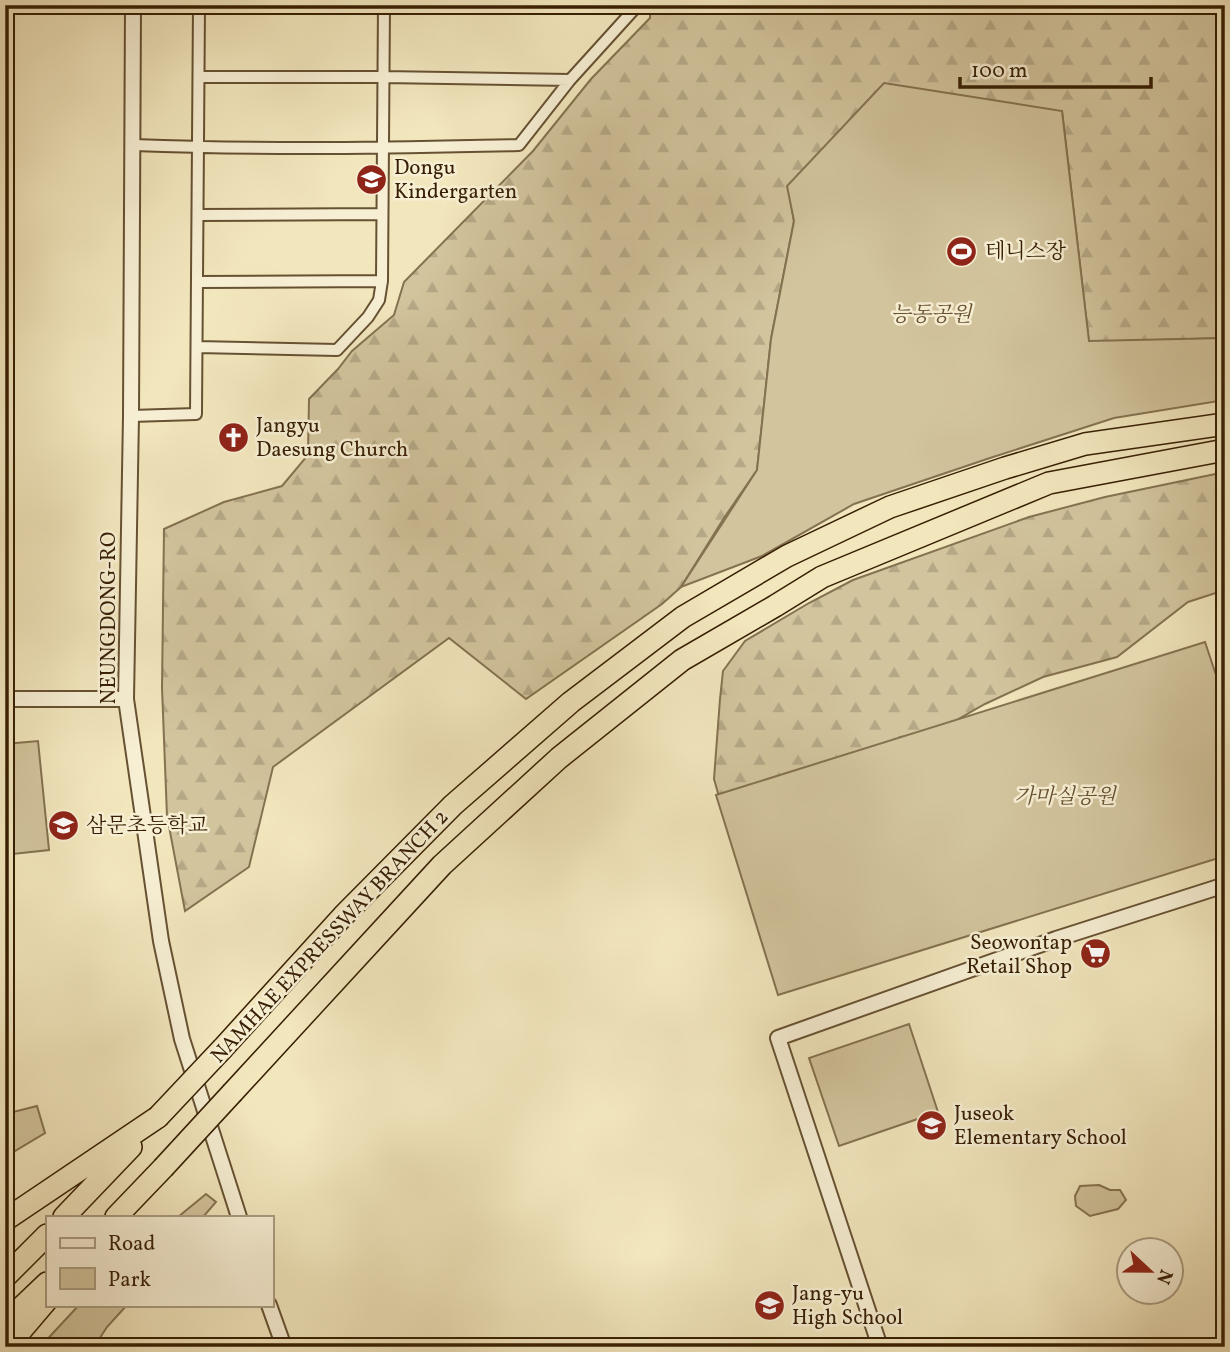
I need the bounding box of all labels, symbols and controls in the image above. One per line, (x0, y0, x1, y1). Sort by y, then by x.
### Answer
scale bar (960, 46, 1151, 90)
text: 100 m (971, 57, 1028, 86)
place label: Dongu Kindergarten (394, 154, 517, 207)
school or university icon: Dongu Kindergarten (354, 162, 388, 196)
sports icon: 테니스장 (945, 234, 979, 268)
place label: 테니스장 (985, 238, 1067, 267)
park label: 능동공원 (890, 301, 973, 330)
place label: Jangyu Daesung Church (256, 412, 408, 465)
church icon: Jangyu Daesung Church (216, 420, 250, 454)
street label: NEUNGDONG-RO (95, 532, 124, 704)
park label: 가마실공원 (1014, 783, 1117, 812)
street label: NAMHAE EXPRESSWAY BRANCH 2 (205, 804, 456, 1070)
school or university icon: 삼문초등학교 (46, 808, 80, 842)
place label: 삼문초등학교 (86, 812, 208, 841)
place label: Seowontap Retail Shop (966, 929, 1072, 982)
supermarket icon: Seowontap Retail Shop (1078, 937, 1112, 971)
place label: Juseok Elementary School (954, 1100, 1127, 1153)
school or university icon: Juseok Elementary School (914, 1108, 948, 1142)
legend (46, 1216, 273, 1306)
text: Road (108, 1230, 155, 1259)
north arrow (1114, 1236, 1184, 1306)
text: N (1149, 1265, 1179, 1288)
text: Park (108, 1266, 151, 1295)
place label: Jang-yu High School (792, 1280, 903, 1333)
school or university icon: Jang-yu High School (752, 1288, 786, 1322)

